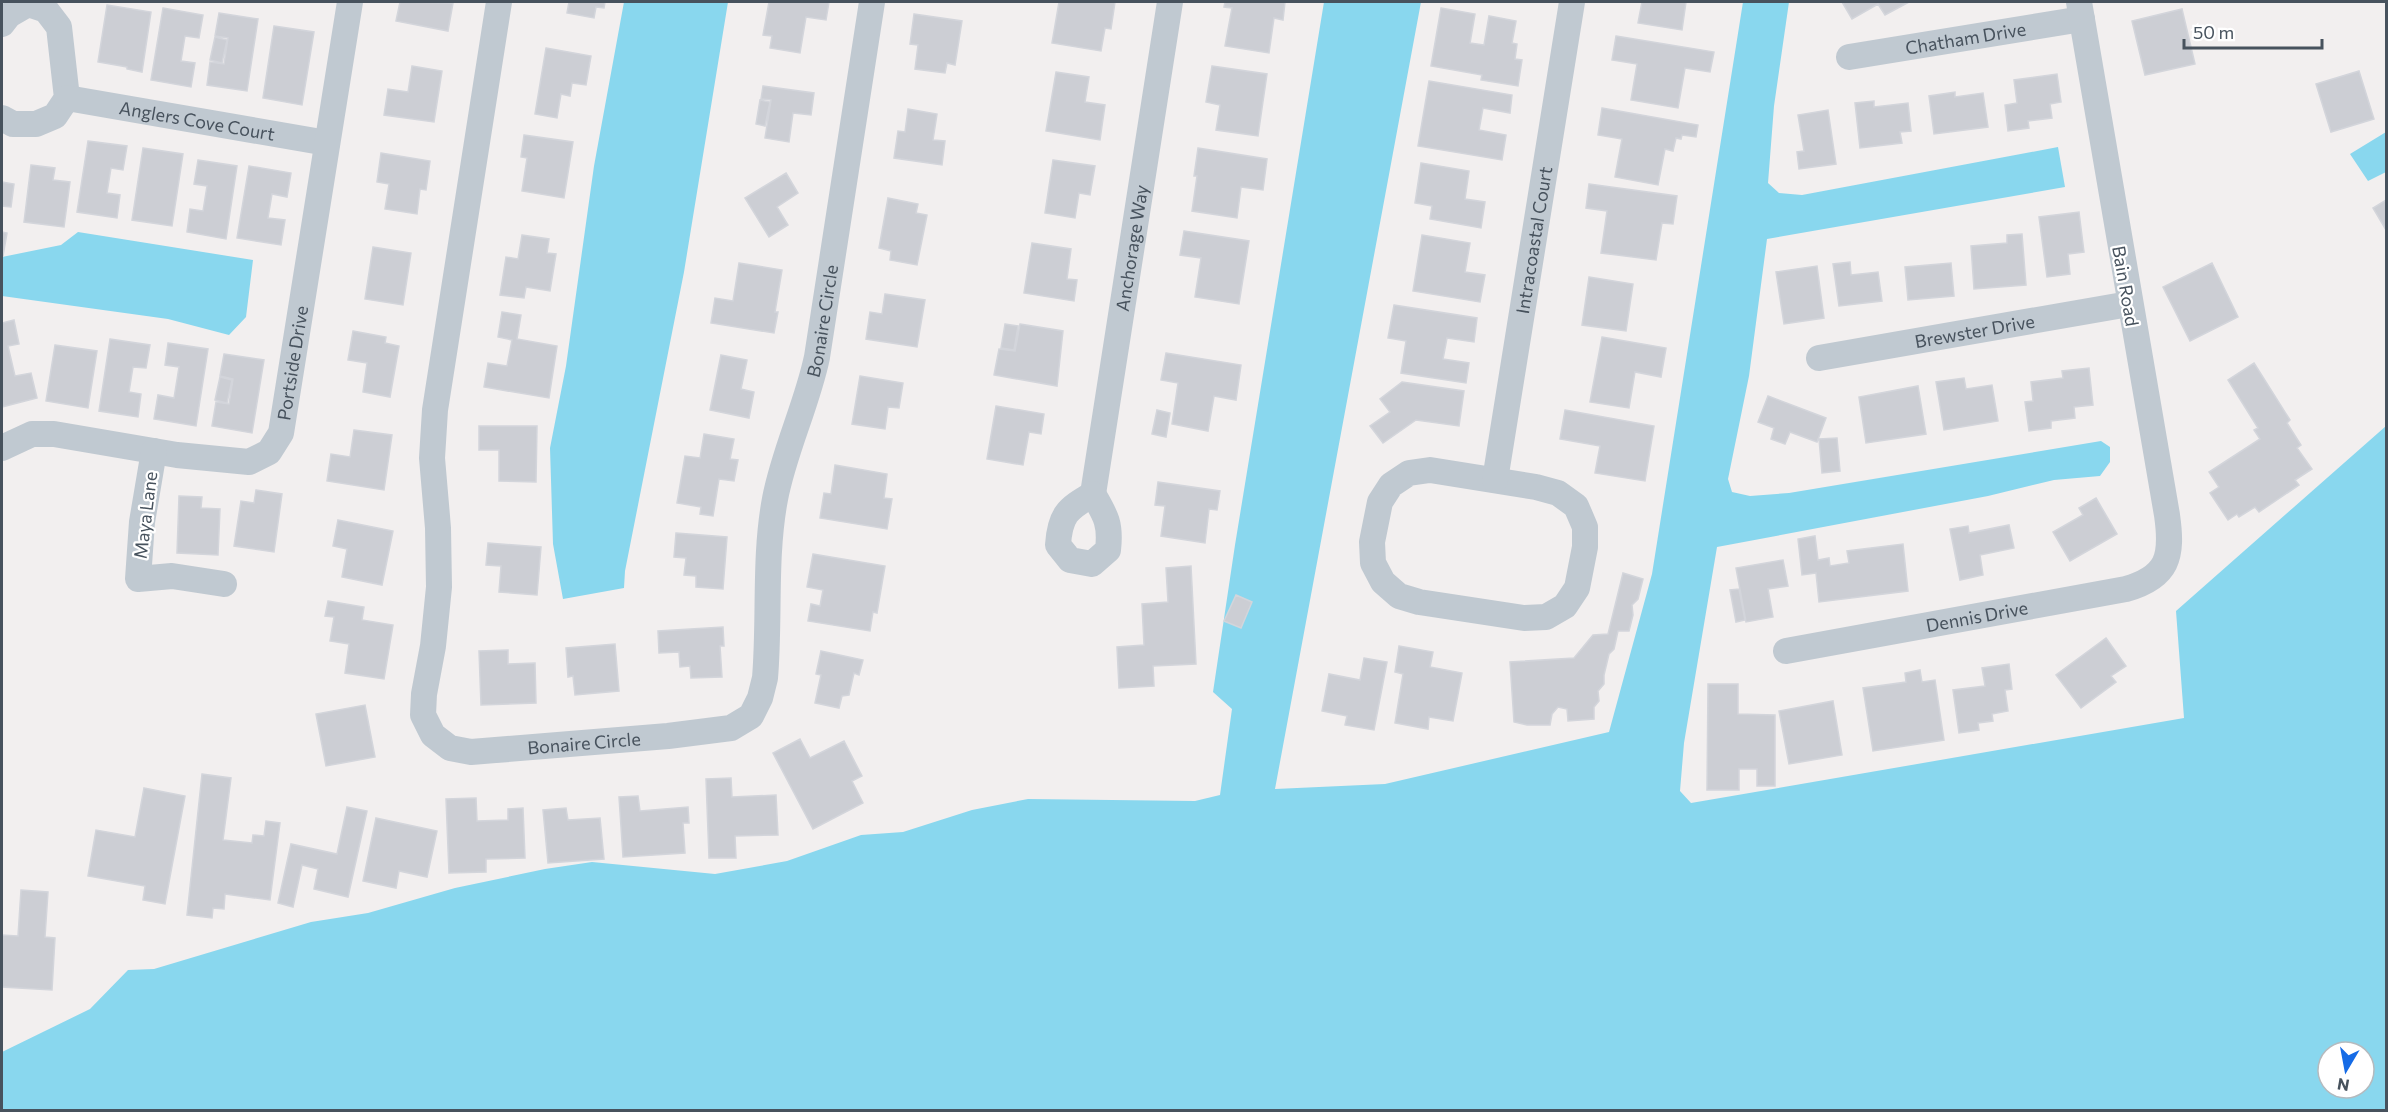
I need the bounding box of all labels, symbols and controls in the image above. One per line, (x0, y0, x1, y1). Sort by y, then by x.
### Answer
scale bar (2184, 12, 2322, 50)
street label: Chatham Drive (1904, 17, 2027, 59)
text: 50 m (2193, 21, 2234, 43)
street label: Anglers Cove Court (118, 96, 277, 145)
street label: Intracoastal Court (1511, 165, 1556, 315)
street label: Anchorage Way (1111, 183, 1152, 313)
street label: Bain Road (2108, 244, 2144, 328)
street label: Bonaire Circle (802, 263, 842, 379)
street label: Portside Drive (272, 304, 312, 422)
street label: Brewster Drive (1913, 310, 2036, 352)
street label: Maya Lane (129, 470, 161, 560)
street label: Dennis Drive (1924, 596, 2030, 636)
street label: Bonaire Circle (527, 727, 641, 758)
north arrow (2316, 1040, 2376, 1100)
text: N (2336, 1075, 2351, 1096)

